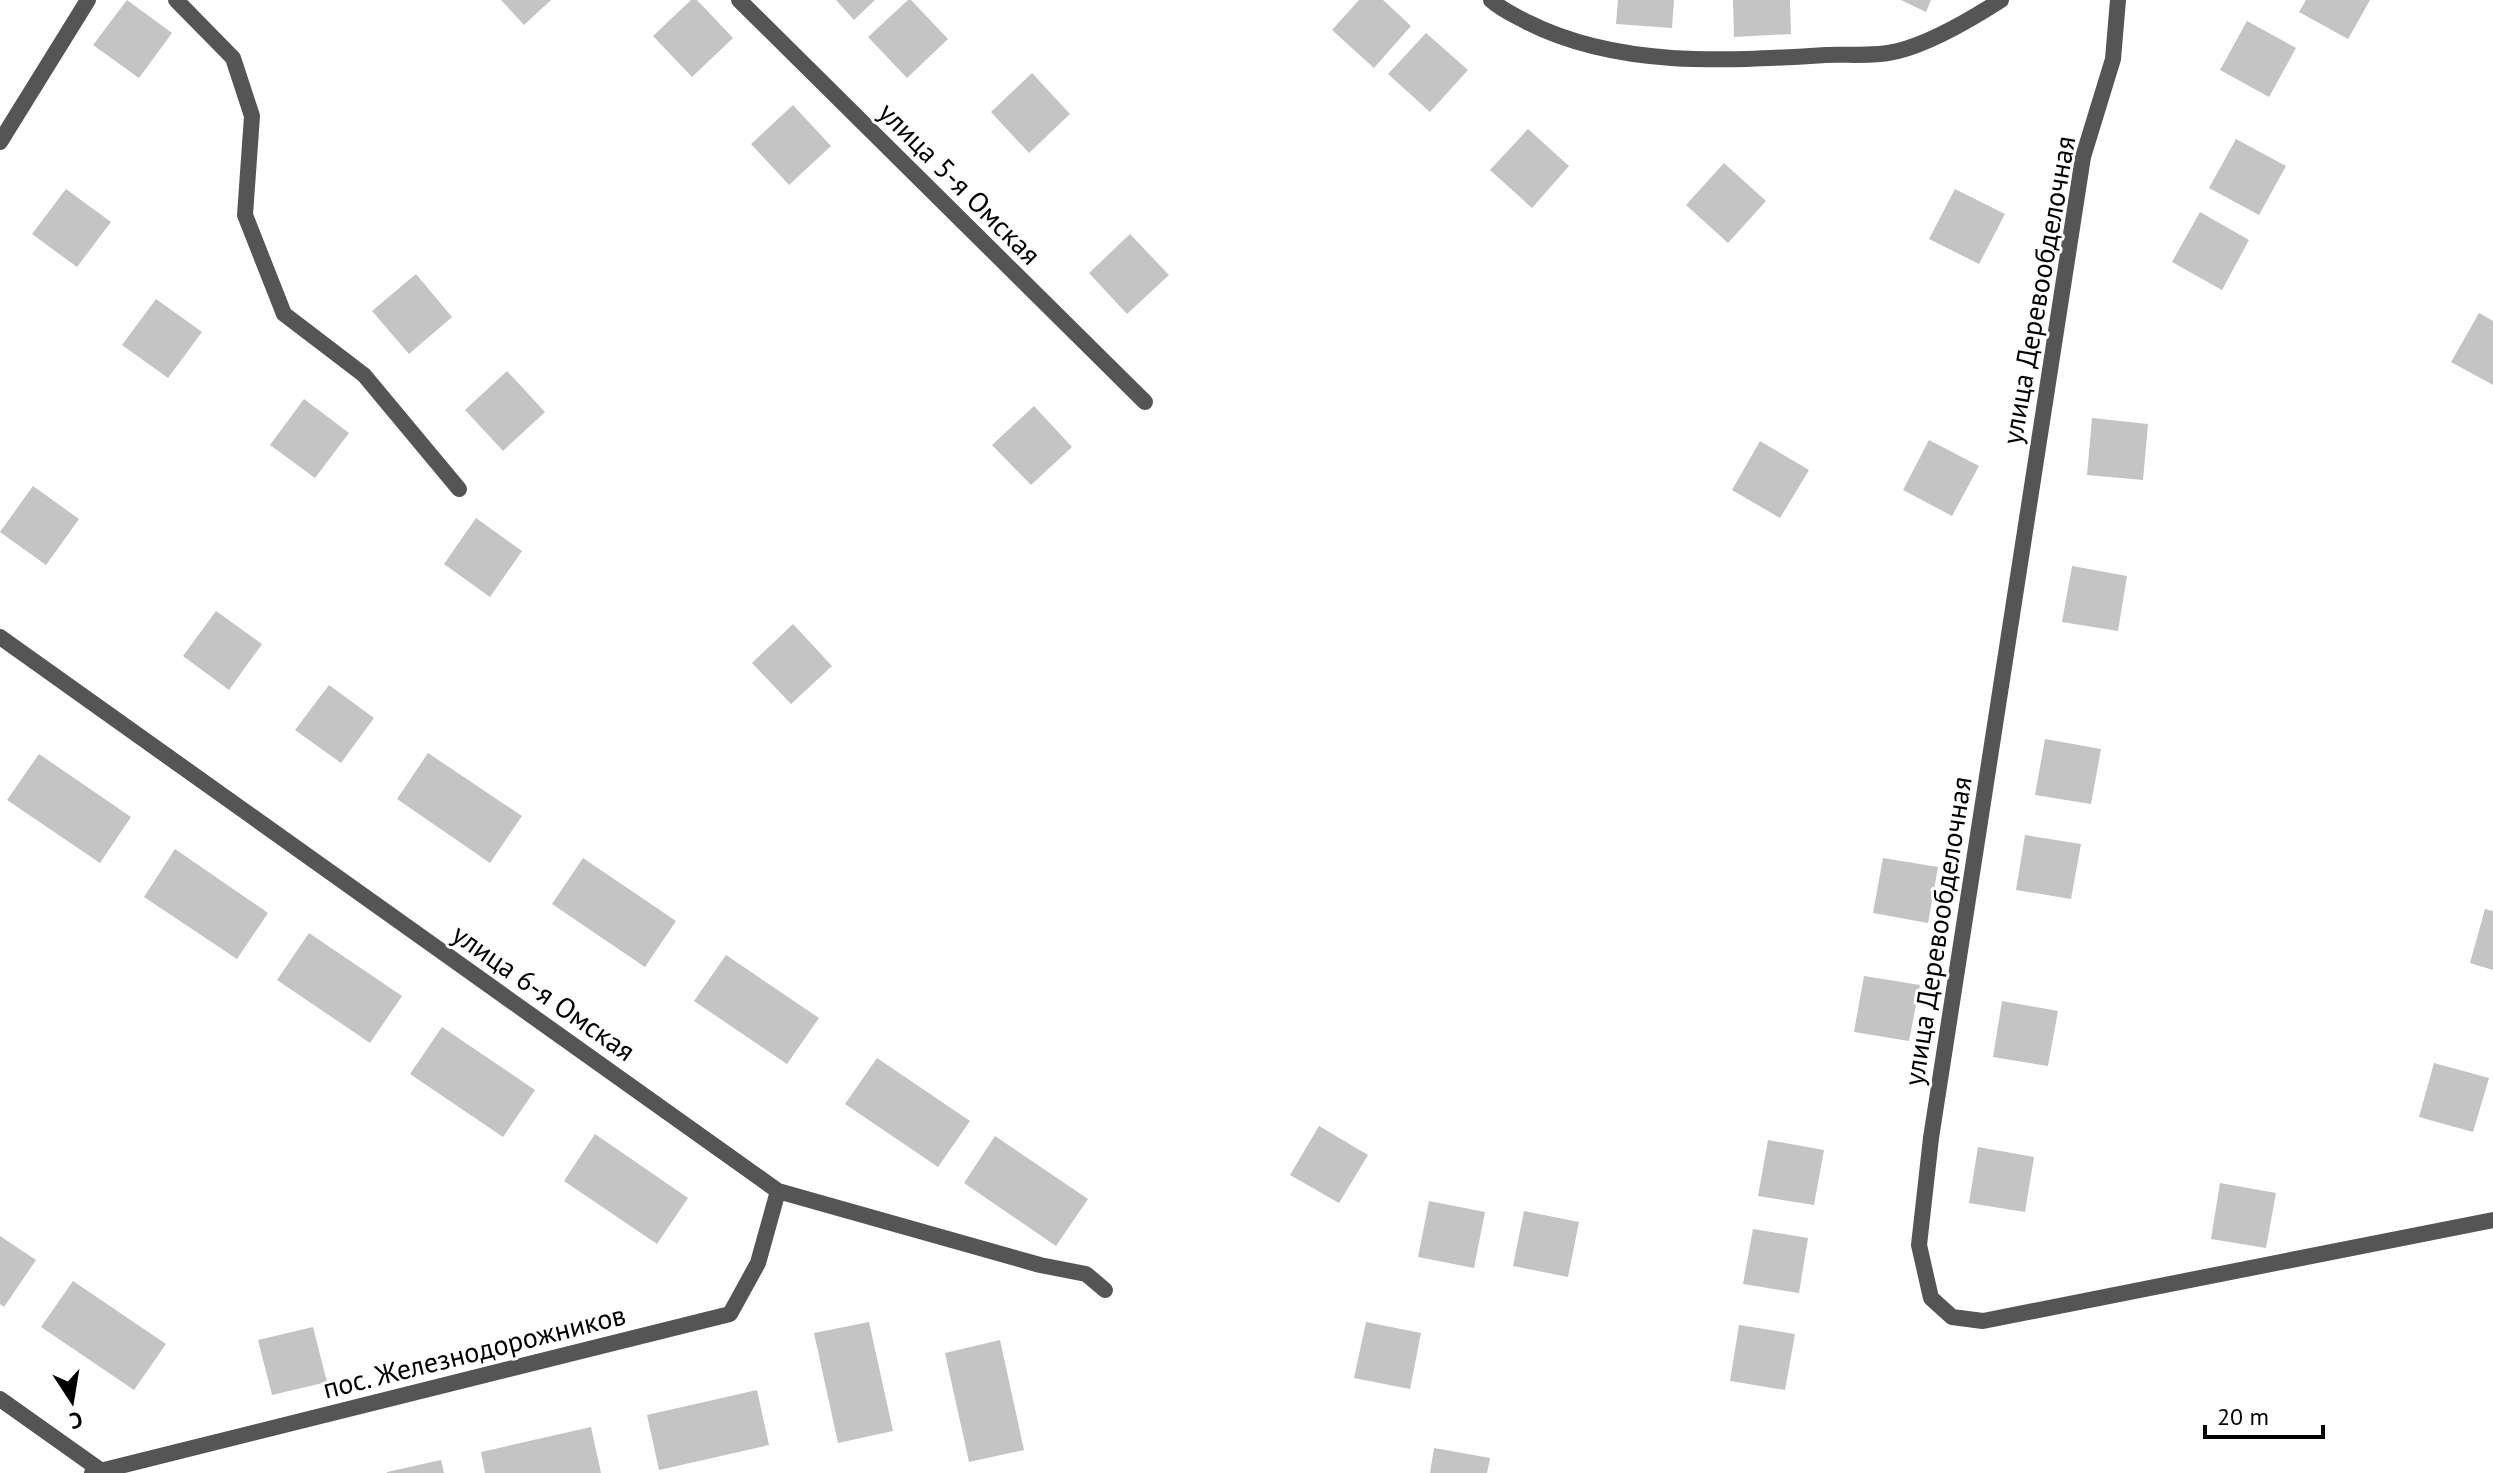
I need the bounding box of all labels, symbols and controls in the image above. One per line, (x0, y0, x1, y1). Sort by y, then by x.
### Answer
street label: улица 5-я Омская (871, 94, 1049, 272)
street label: улица Деревообделочная (1993, 133, 2083, 447)
street label: улица Деревообделочная (1894, 774, 1980, 1088)
street label: улица 6-я Омская (445, 915, 643, 1069)
street label: пос. Железнодорожников (319, 1295, 629, 1407)
north arrow (32, 1361, 112, 1441)
scale bar (2205, 1389, 2323, 1439)
text: 20 m (2217, 1401, 2269, 1432)
text: С (67, 1406, 85, 1436)

